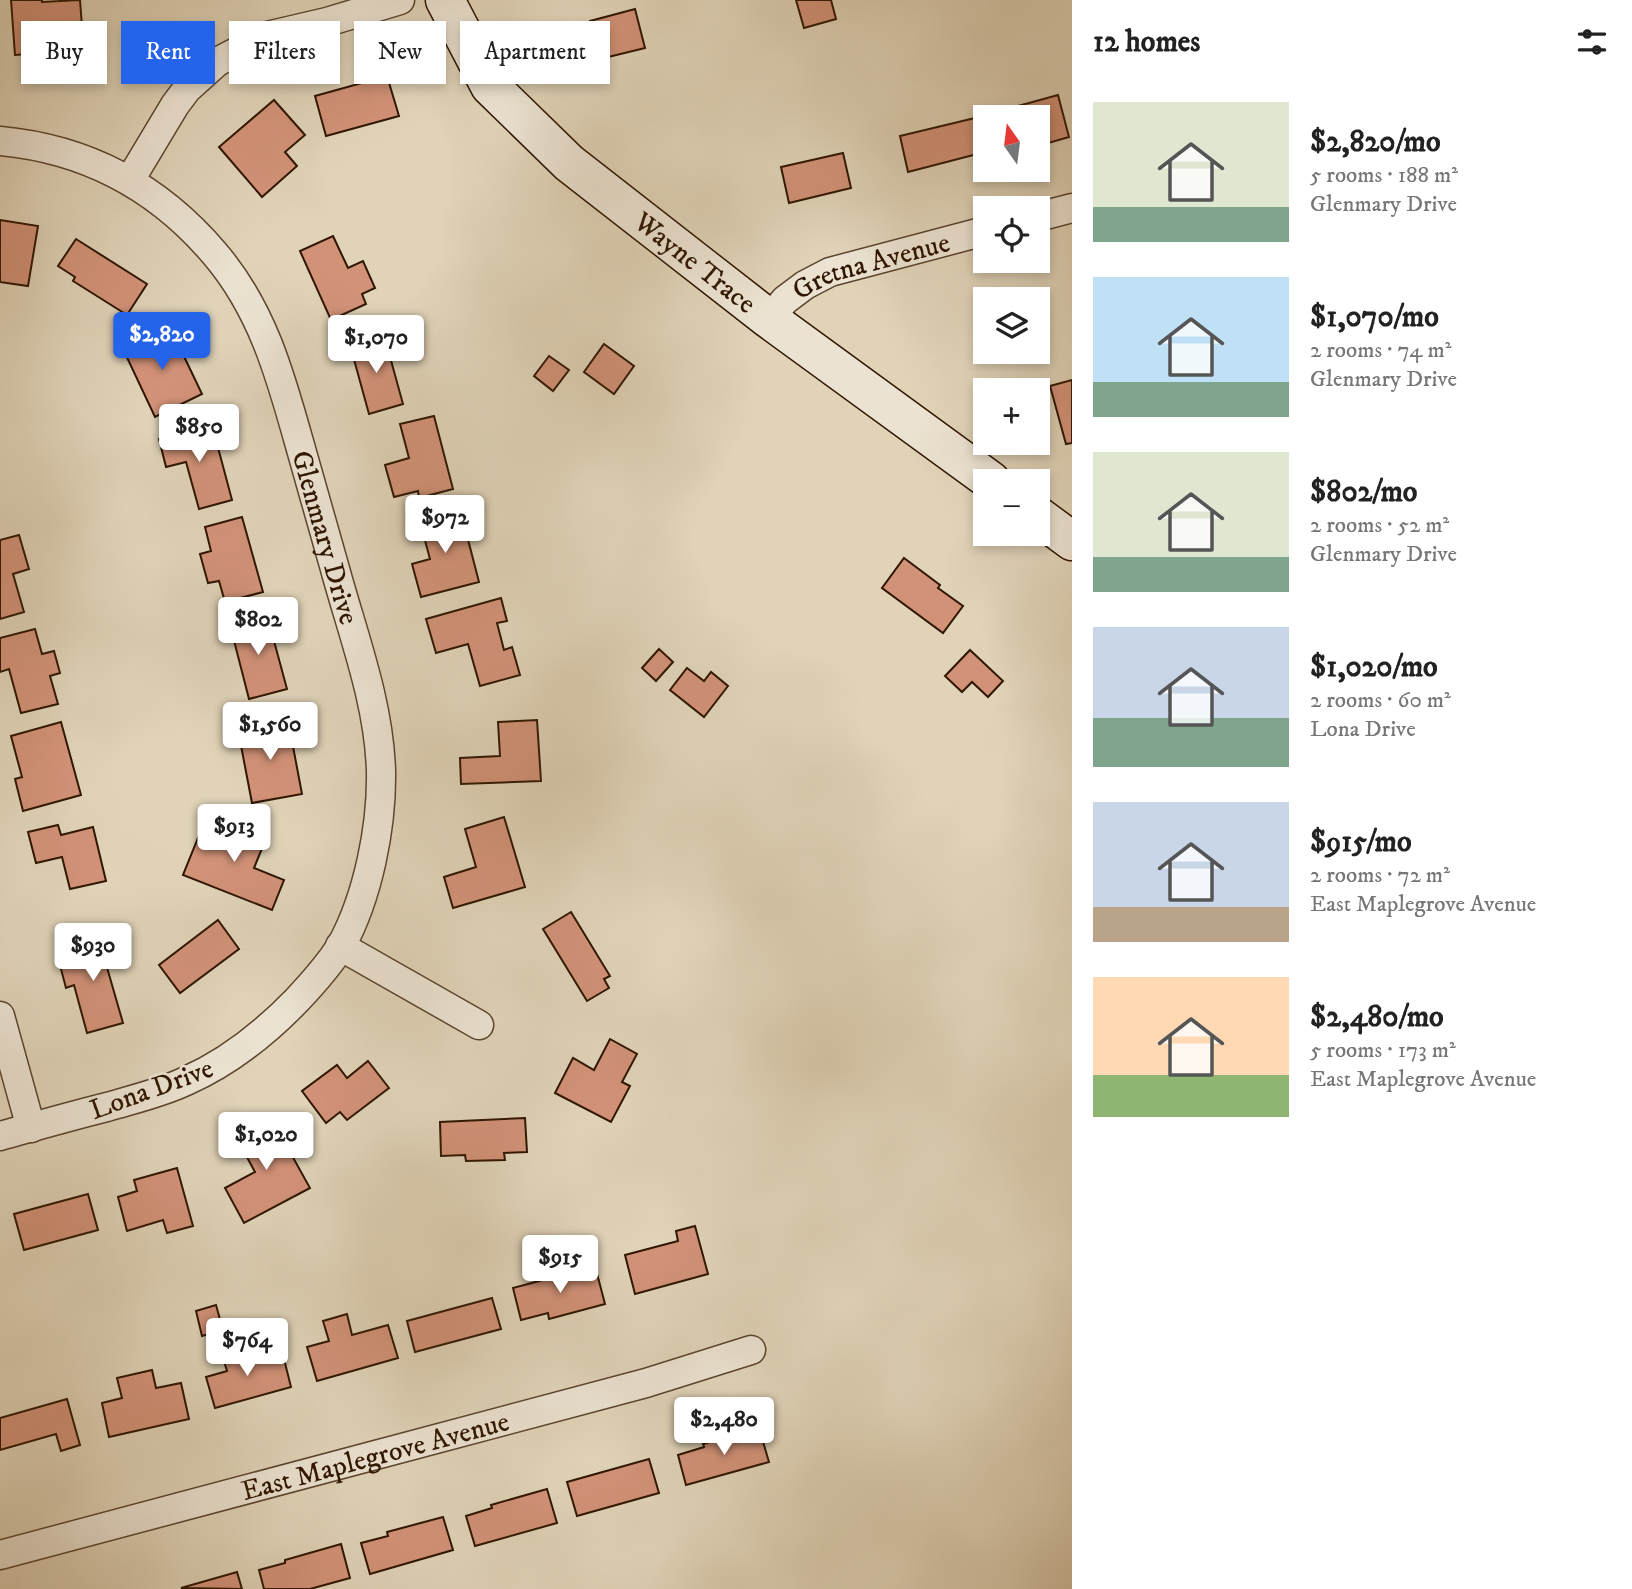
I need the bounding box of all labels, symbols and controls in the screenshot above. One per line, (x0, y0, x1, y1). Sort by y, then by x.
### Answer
chip: Buy (21, 21, 107, 84)
chip: Rent (121, 21, 215, 84)
chip: Filters (229, 21, 340, 84)
chip: New (354, 21, 446, 84)
chip: Apartment (460, 21, 610, 84)
icon: filters (1573, 23, 1611, 61)
text: 12 homes (1093, 24, 1200, 61)
north arrow (973, 105, 1050, 182)
map controls (973, 105, 1050, 546)
text: $2,820/mo (1310, 124, 1441, 161)
icon: home (1149, 130, 1233, 214)
text: 5 rooms · 188 m² (1310, 161, 1458, 190)
text: Glenmary Drive (1310, 190, 1457, 219)
button: locate (973, 196, 1050, 273)
street label: Wayne Trace (626, 204, 763, 322)
street label: Gretna Avenue (785, 225, 954, 308)
button: layers (973, 287, 1050, 364)
text: $1,070/mo (1310, 299, 1439, 336)
icon: home (1149, 305, 1233, 389)
pin: $2,820 (105, 312, 219, 372)
pin: $1,070 (319, 316, 433, 375)
text: $2,820 (129, 320, 195, 349)
text: $1,070 (344, 323, 408, 352)
text: 2 rooms · 74 m² (1310, 336, 1451, 365)
text: Glenmary Drive (1310, 365, 1457, 394)
button: + (973, 378, 1050, 455)
pin: $850 (158, 405, 240, 464)
text: $850 (175, 412, 223, 441)
street label: Glenmary Drive (283, 447, 366, 629)
button: − (973, 469, 1050, 546)
text: $802/mo (1310, 474, 1417, 511)
icon: home (1149, 480, 1233, 564)
pin: $972 (404, 496, 486, 555)
text: $972 (421, 503, 469, 532)
text: 2 rooms · 52 m² (1310, 511, 1449, 540)
text: Glenmary Drive (1310, 540, 1457, 569)
pin: $802 (217, 598, 299, 657)
text: $802 (234, 605, 282, 634)
text: $1,020/mo (1310, 649, 1438, 686)
icon: home (1149, 655, 1233, 739)
text: 2 rooms · 60 m² (1310, 686, 1451, 715)
pin: $1,560 (213, 702, 327, 762)
text: $1,560 (239, 710, 301, 739)
text: Lona Drive (1310, 715, 1416, 744)
pin: $913 (193, 804, 275, 864)
text: $913 (214, 812, 254, 841)
text: $915/mo (1310, 824, 1412, 861)
icon: home (1149, 830, 1233, 914)
text: 2 rooms · 72 m² (1310, 861, 1450, 890)
text: East Maplegrove Avenue (1310, 890, 1536, 919)
pin: $930 (52, 923, 134, 983)
text: $930 (71, 931, 115, 960)
text: $2,480/mo (1310, 999, 1444, 1036)
icon: home (1149, 1005, 1233, 1089)
text: 5 rooms · 173 m² (1310, 1036, 1456, 1065)
street label: Lona Drive (85, 1051, 218, 1128)
text: East Maplegrove Avenue (1310, 1065, 1536, 1094)
pin: $1,020 (209, 1112, 323, 1172)
text: $1,020 (234, 1120, 298, 1149)
pin: $915 (519, 1236, 601, 1295)
text: $915 (538, 1243, 582, 1272)
pin: $764 (206, 1318, 288, 1378)
text: $764 (222, 1326, 272, 1355)
pin: $2,480 (667, 1398, 781, 1457)
street label: East Maplegrove Avenue (238, 1404, 513, 1509)
text: $2,480 (690, 1405, 758, 1434)

